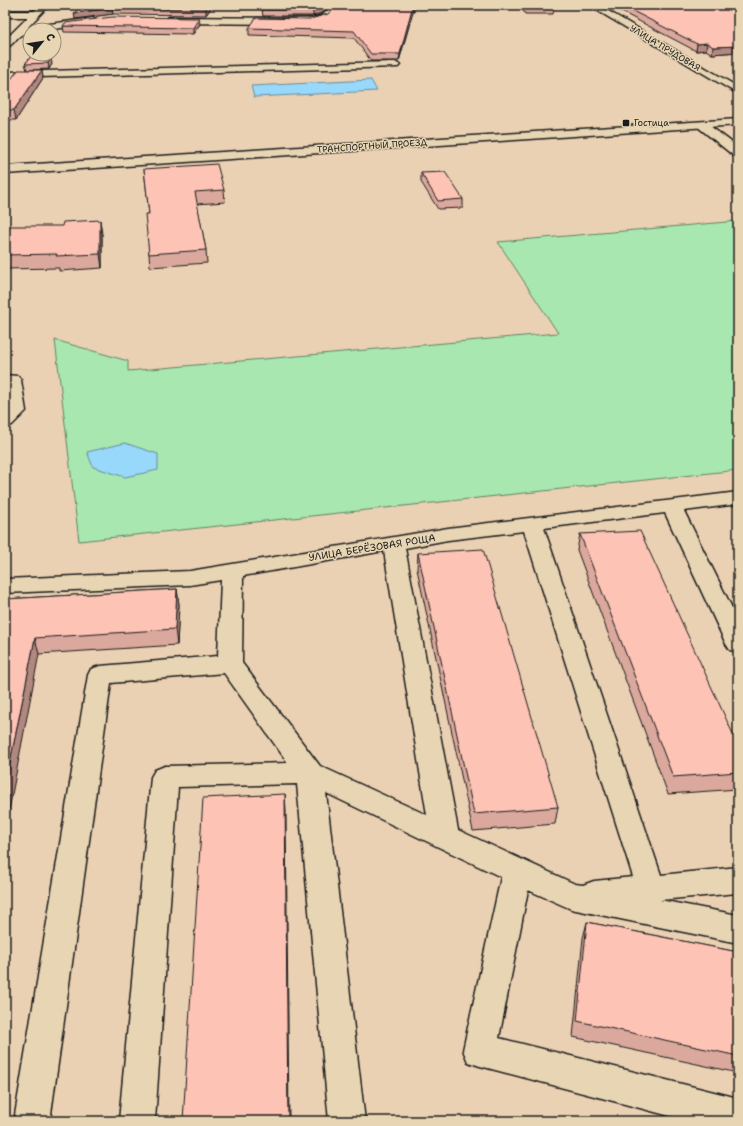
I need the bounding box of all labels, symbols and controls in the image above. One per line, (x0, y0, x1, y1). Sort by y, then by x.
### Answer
north arrow (22, 22, 62, 62)
street label: УЛИЦА ПРУДОВАЯ (627, 22, 703, 74)
text: С (42, 31, 59, 44)
place label: Гостица (634, 117, 669, 129)
marker: Гостица (621, 118, 631, 128)
street label: ТРАНСПОРТНЫЙ ПРОЕЗД (317, 135, 428, 156)
street label: УЛИЦА БЕРЁЗОВАЯ РОЩА (308, 531, 436, 564)

